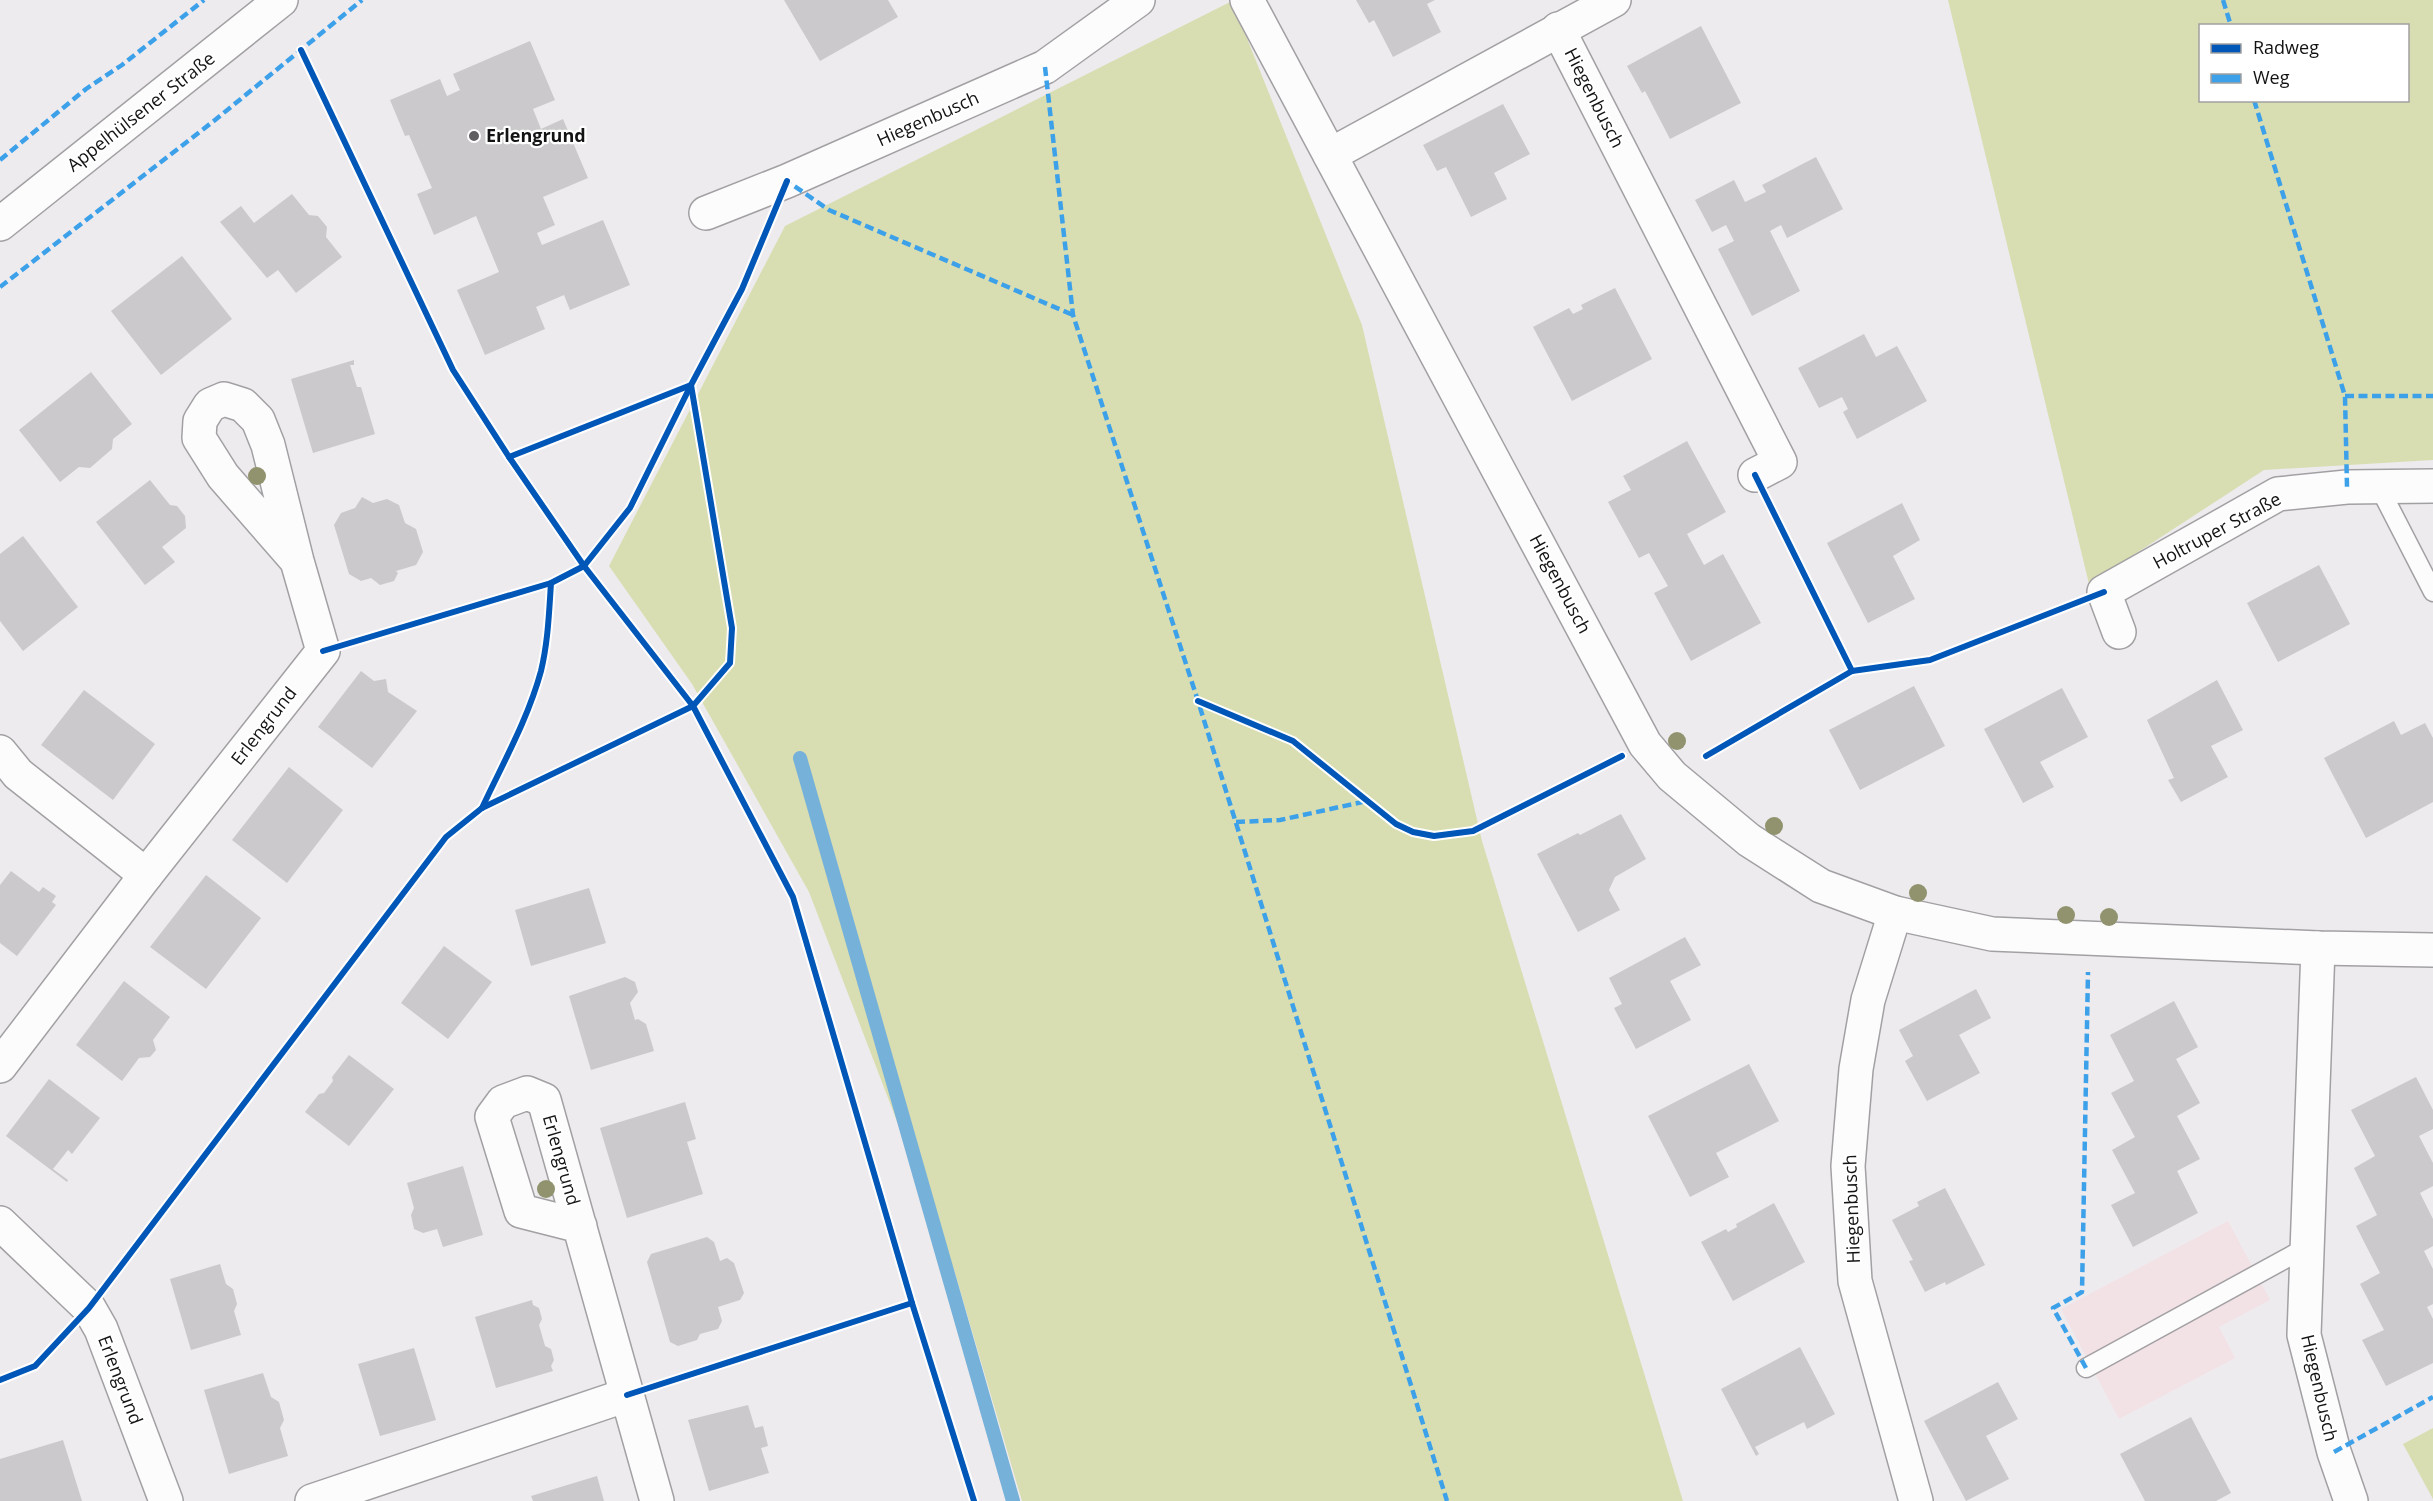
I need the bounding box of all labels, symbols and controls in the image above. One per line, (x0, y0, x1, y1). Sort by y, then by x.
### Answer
legend (2199, 24, 2409, 102)
text: Radweg (2253, 35, 2319, 59)
street label: Hiegenbusch (1559, 43, 1630, 152)
street label: Appelhülsener Straße (61, 46, 219, 177)
text: Weg (2253, 65, 2290, 89)
street label: Hiegenbusch (873, 85, 982, 151)
place label: Erlengrund (486, 123, 586, 147)
marker: Erlengrund (467, 129, 481, 143)
street label: Holtruper Straße (2148, 486, 2285, 574)
street label: Hiegenbusch (1525, 530, 1597, 637)
street label: Erlengrund (225, 681, 301, 770)
street label: Erlengrund (538, 1112, 586, 1208)
street label: Hiegenbusch (1837, 1154, 1865, 1264)
street label: Erlengrund (93, 1332, 149, 1427)
street label: Hiegenbusch (2296, 1332, 2344, 1444)

